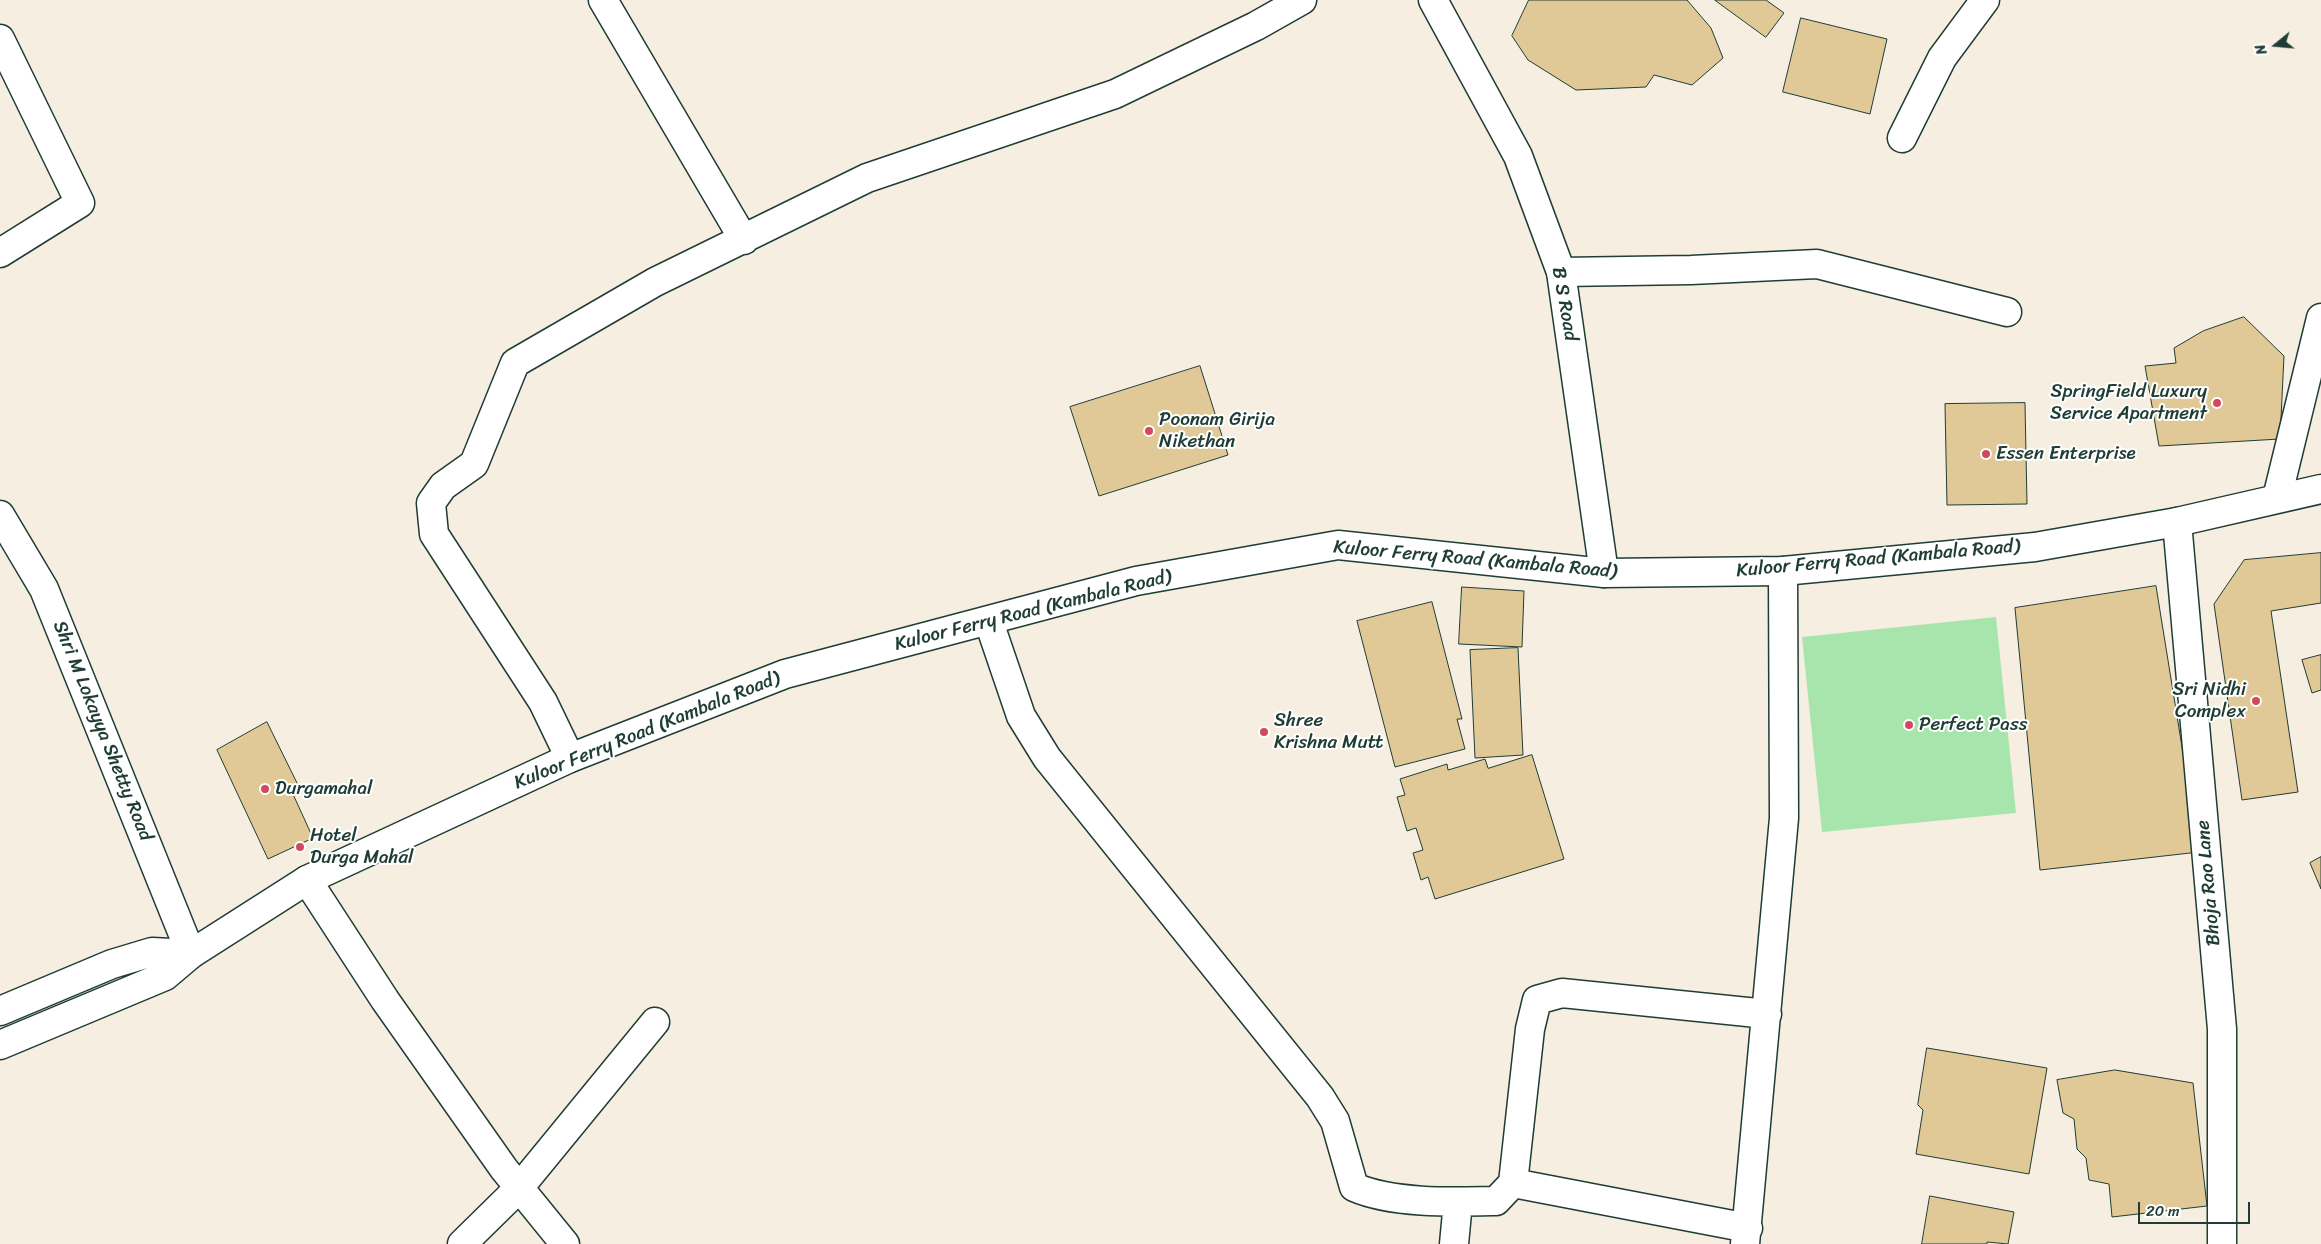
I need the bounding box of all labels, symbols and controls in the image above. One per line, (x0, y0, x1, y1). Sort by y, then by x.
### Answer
north arrow (2251, 20, 2301, 70)
text: N (2248, 41, 2275, 58)
street label: B S Road (1546, 265, 1582, 343)
place label: SpringField Luxury Service Apartment (2050, 381, 2207, 425)
marker: SpringField Luxury Service Apartment (2211, 397, 2223, 409)
place label: Poonam Girija Nikethan (1159, 409, 1275, 453)
marker: Poonam Girija Nikethan (1143, 425, 1155, 437)
place label: Essen Enterprise (1996, 443, 2136, 465)
marker: Essen Enterprise (1980, 448, 1992, 460)
street label: Kuloor Ferry Road (Kambala Road) (1735, 535, 2021, 583)
street label: Kuloor Ferry Road (Kambala Road) (1332, 536, 1618, 584)
street label: Kuloor Ferry Road (Kambala Road) (892, 566, 1174, 656)
street label: Shri M Lokayya Shetty Road (47, 618, 157, 844)
street label: Kuloor Ferry Road (Kambala Road) (511, 667, 783, 795)
place label: Sri Nidhi Complex (2172, 679, 2246, 723)
marker: Sri Nidhi Complex (2250, 695, 2262, 707)
place label: Shree Krishna Mutt (1274, 710, 1383, 754)
place label: Perfect Pass (1919, 714, 2027, 736)
marker: Perfect Pass (1903, 719, 1915, 731)
marker: Shree Krishna Mutt (1258, 726, 1270, 738)
place label: Durgamahal (275, 778, 373, 800)
marker: Durgamahal (259, 783, 271, 795)
street label: Bhoja Rao Lane (2192, 819, 2226, 947)
place label: Hotel Durga Mahal (310, 825, 413, 869)
marker: Hotel Durga Mahal (294, 841, 306, 853)
scale bar (2141, 1192, 2254, 1224)
text: 20 m (2146, 1198, 2180, 1224)

